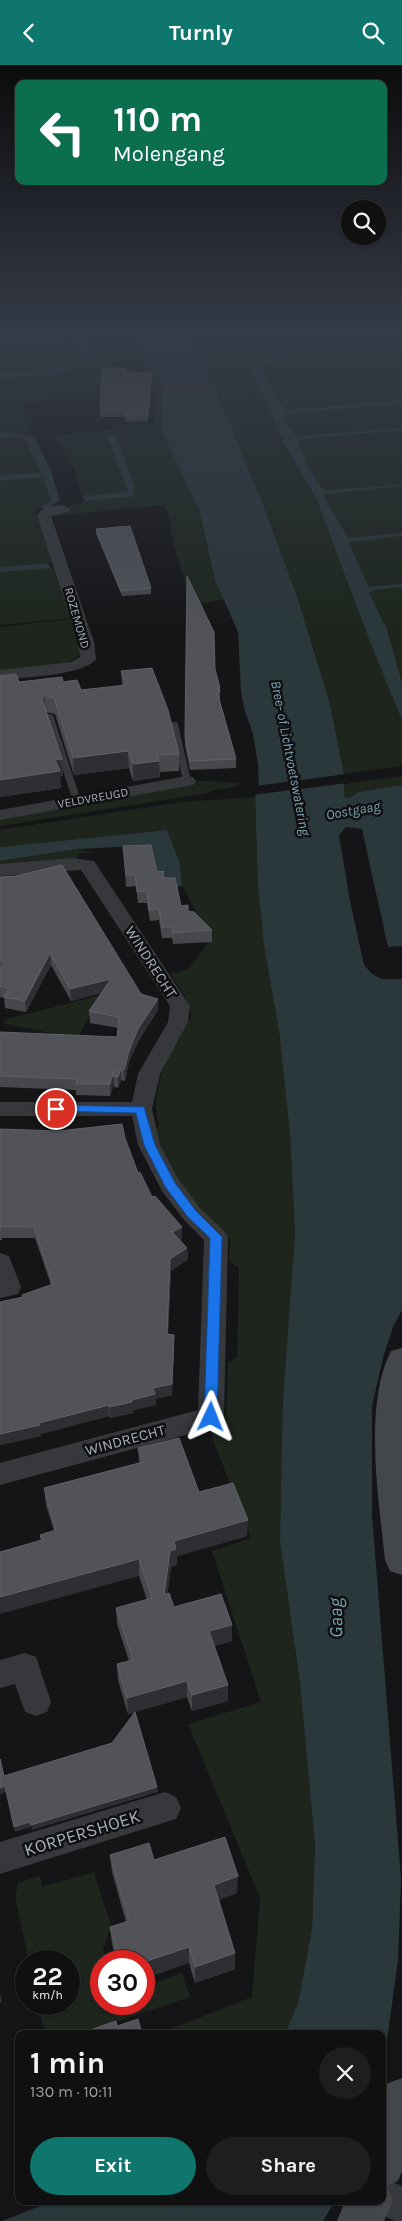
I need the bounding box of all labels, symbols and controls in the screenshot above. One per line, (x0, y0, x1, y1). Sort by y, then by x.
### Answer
icon: back (15, 19, 43, 47)
icon: search (359, 19, 387, 47)
text: Turnly (169, 20, 233, 46)
text: 110 m (113, 99, 202, 140)
icon: left (30, 100, 95, 165)
text: Molengang (113, 141, 225, 167)
map controls (341, 200, 386, 245)
button: search (341, 200, 386, 245)
street label: ROZEMOND (62, 586, 92, 650)
water label: Bree- of Lichtvoetswatering (267, 679, 314, 838)
street label: VELDVREUGD (57, 785, 129, 811)
water label: Oostgaag (325, 797, 382, 824)
street label: WINDRECHT (121, 923, 181, 1002)
pin (35, 1088, 77, 1130)
icon: arrive (42, 1095, 70, 1123)
position arrow (184, 1390, 236, 1442)
street label: WINDRECHT (83, 1421, 167, 1459)
water label: Gaag (325, 1597, 347, 1638)
street label: KORPERSHOEK (21, 1805, 143, 1861)
speed limit sign: 30 (90, 1950, 155, 2015)
text: 22 (32, 1962, 63, 1991)
text: km/h (32, 1988, 63, 2002)
text: 1 min (30, 2045, 105, 2081)
button: close (319, 2047, 371, 2099)
text: 130 m · 10:11 (30, 2082, 113, 2101)
button: Exit (30, 2137, 196, 2195)
button: Share (206, 2137, 371, 2195)

